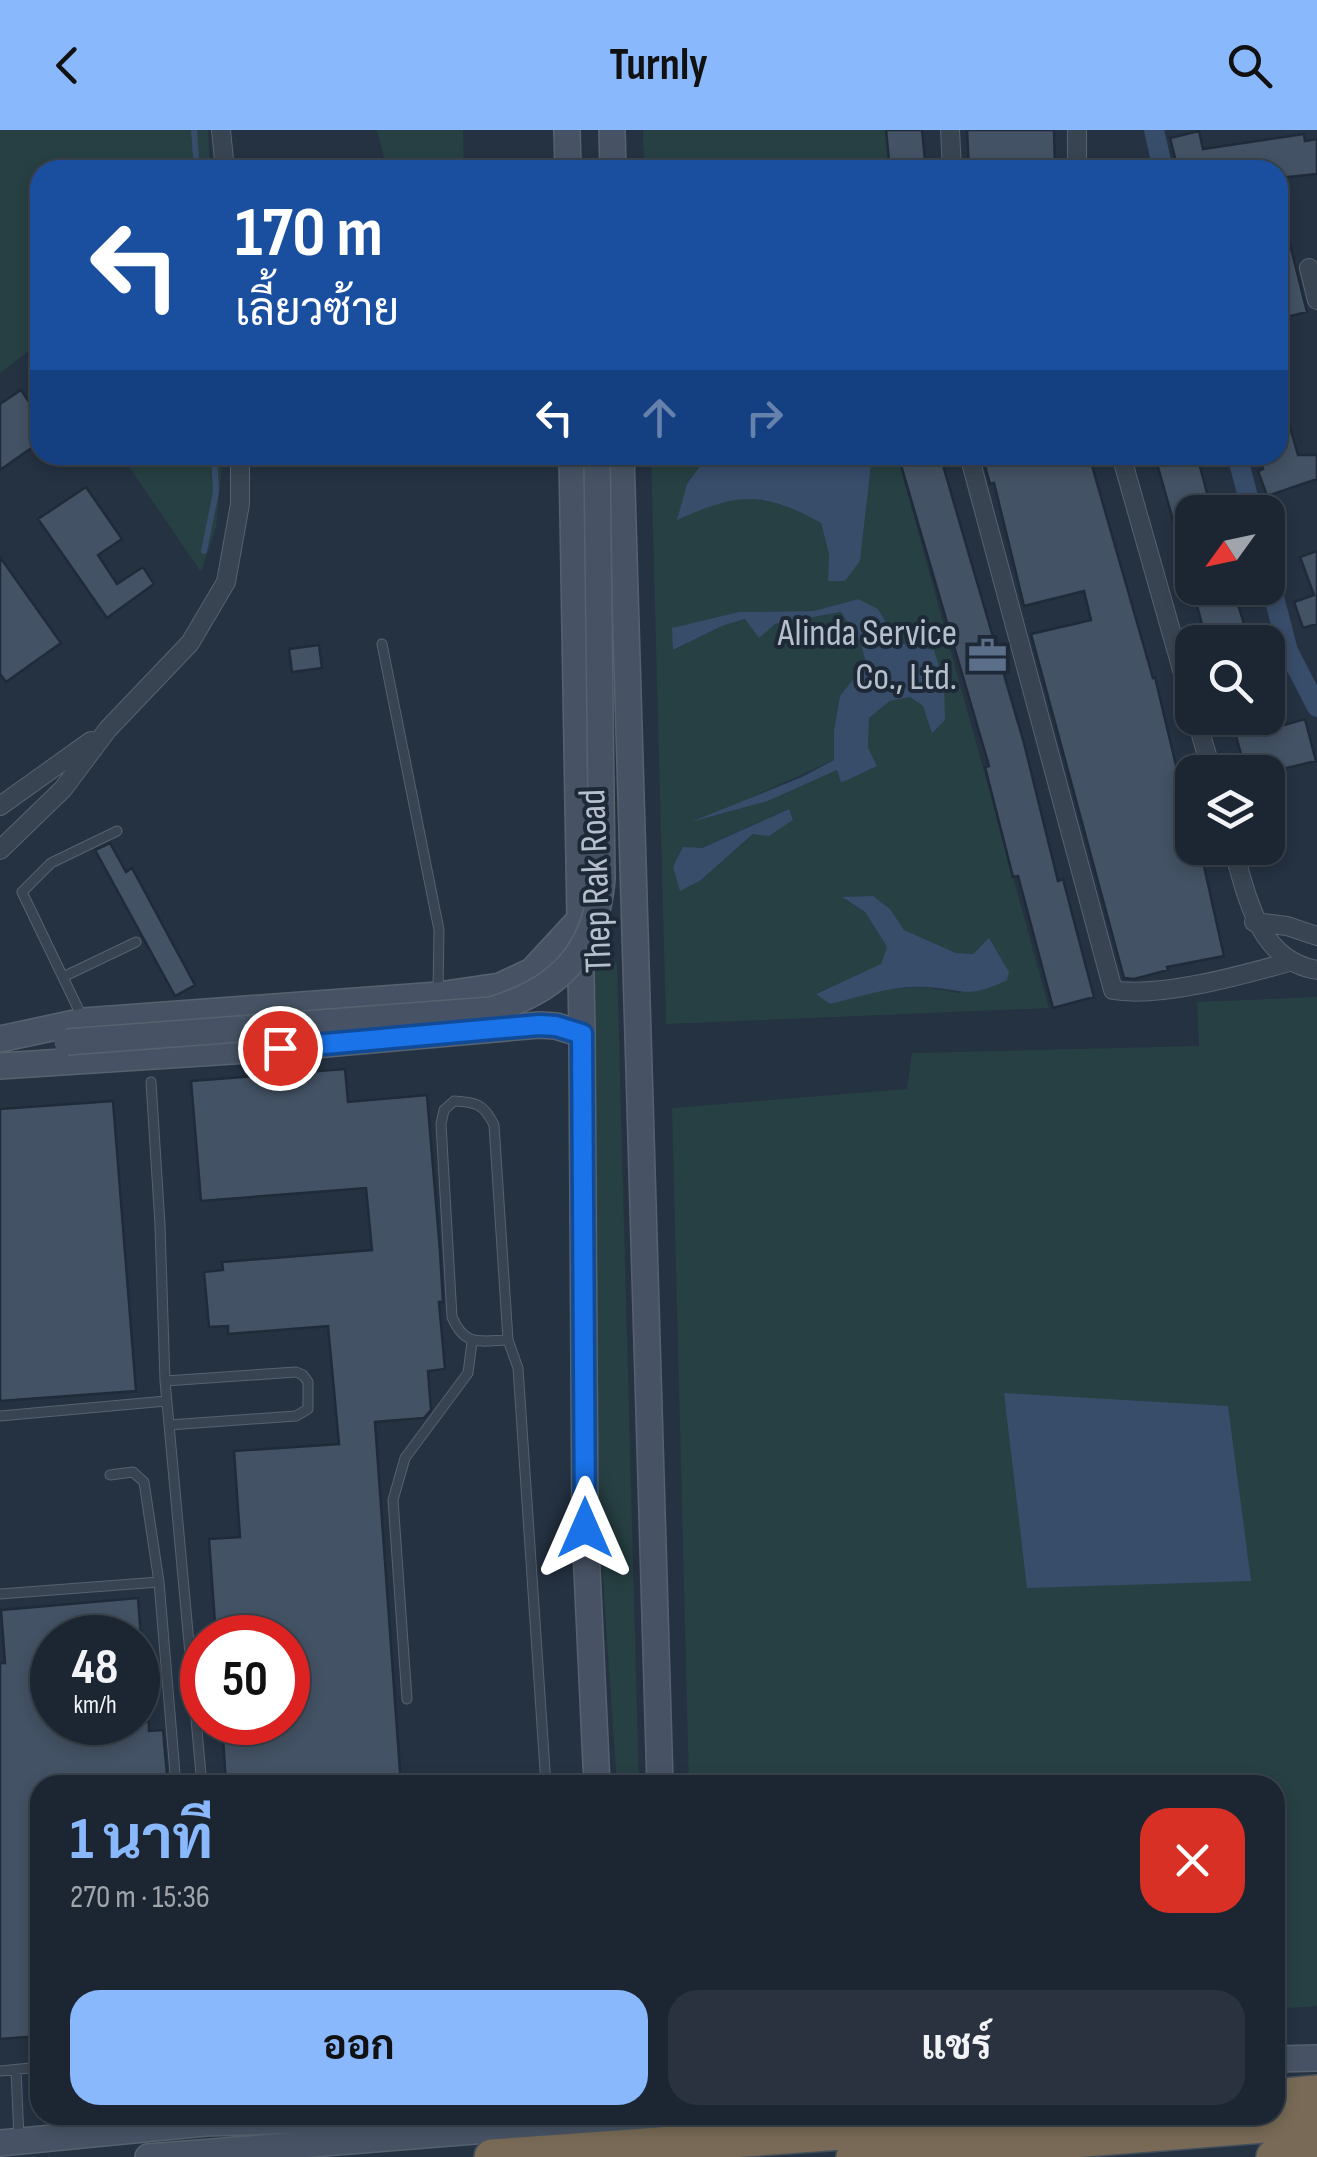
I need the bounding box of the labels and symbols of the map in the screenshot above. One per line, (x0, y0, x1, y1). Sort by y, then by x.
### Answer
north arrow (1175, 495, 1285, 605)
place label: Alinda Service Co., Ltd. (777, 611, 957, 700)
office icon: Alinda Service Co., Ltd. (966, 634, 1008, 676)
street label: Thep Rak Road (570, 788, 622, 974)
pin (238, 1006, 323, 1091)
position arrow (533, 1476, 637, 1580)
speed limit sign: 50 (180, 1615, 310, 1745)

